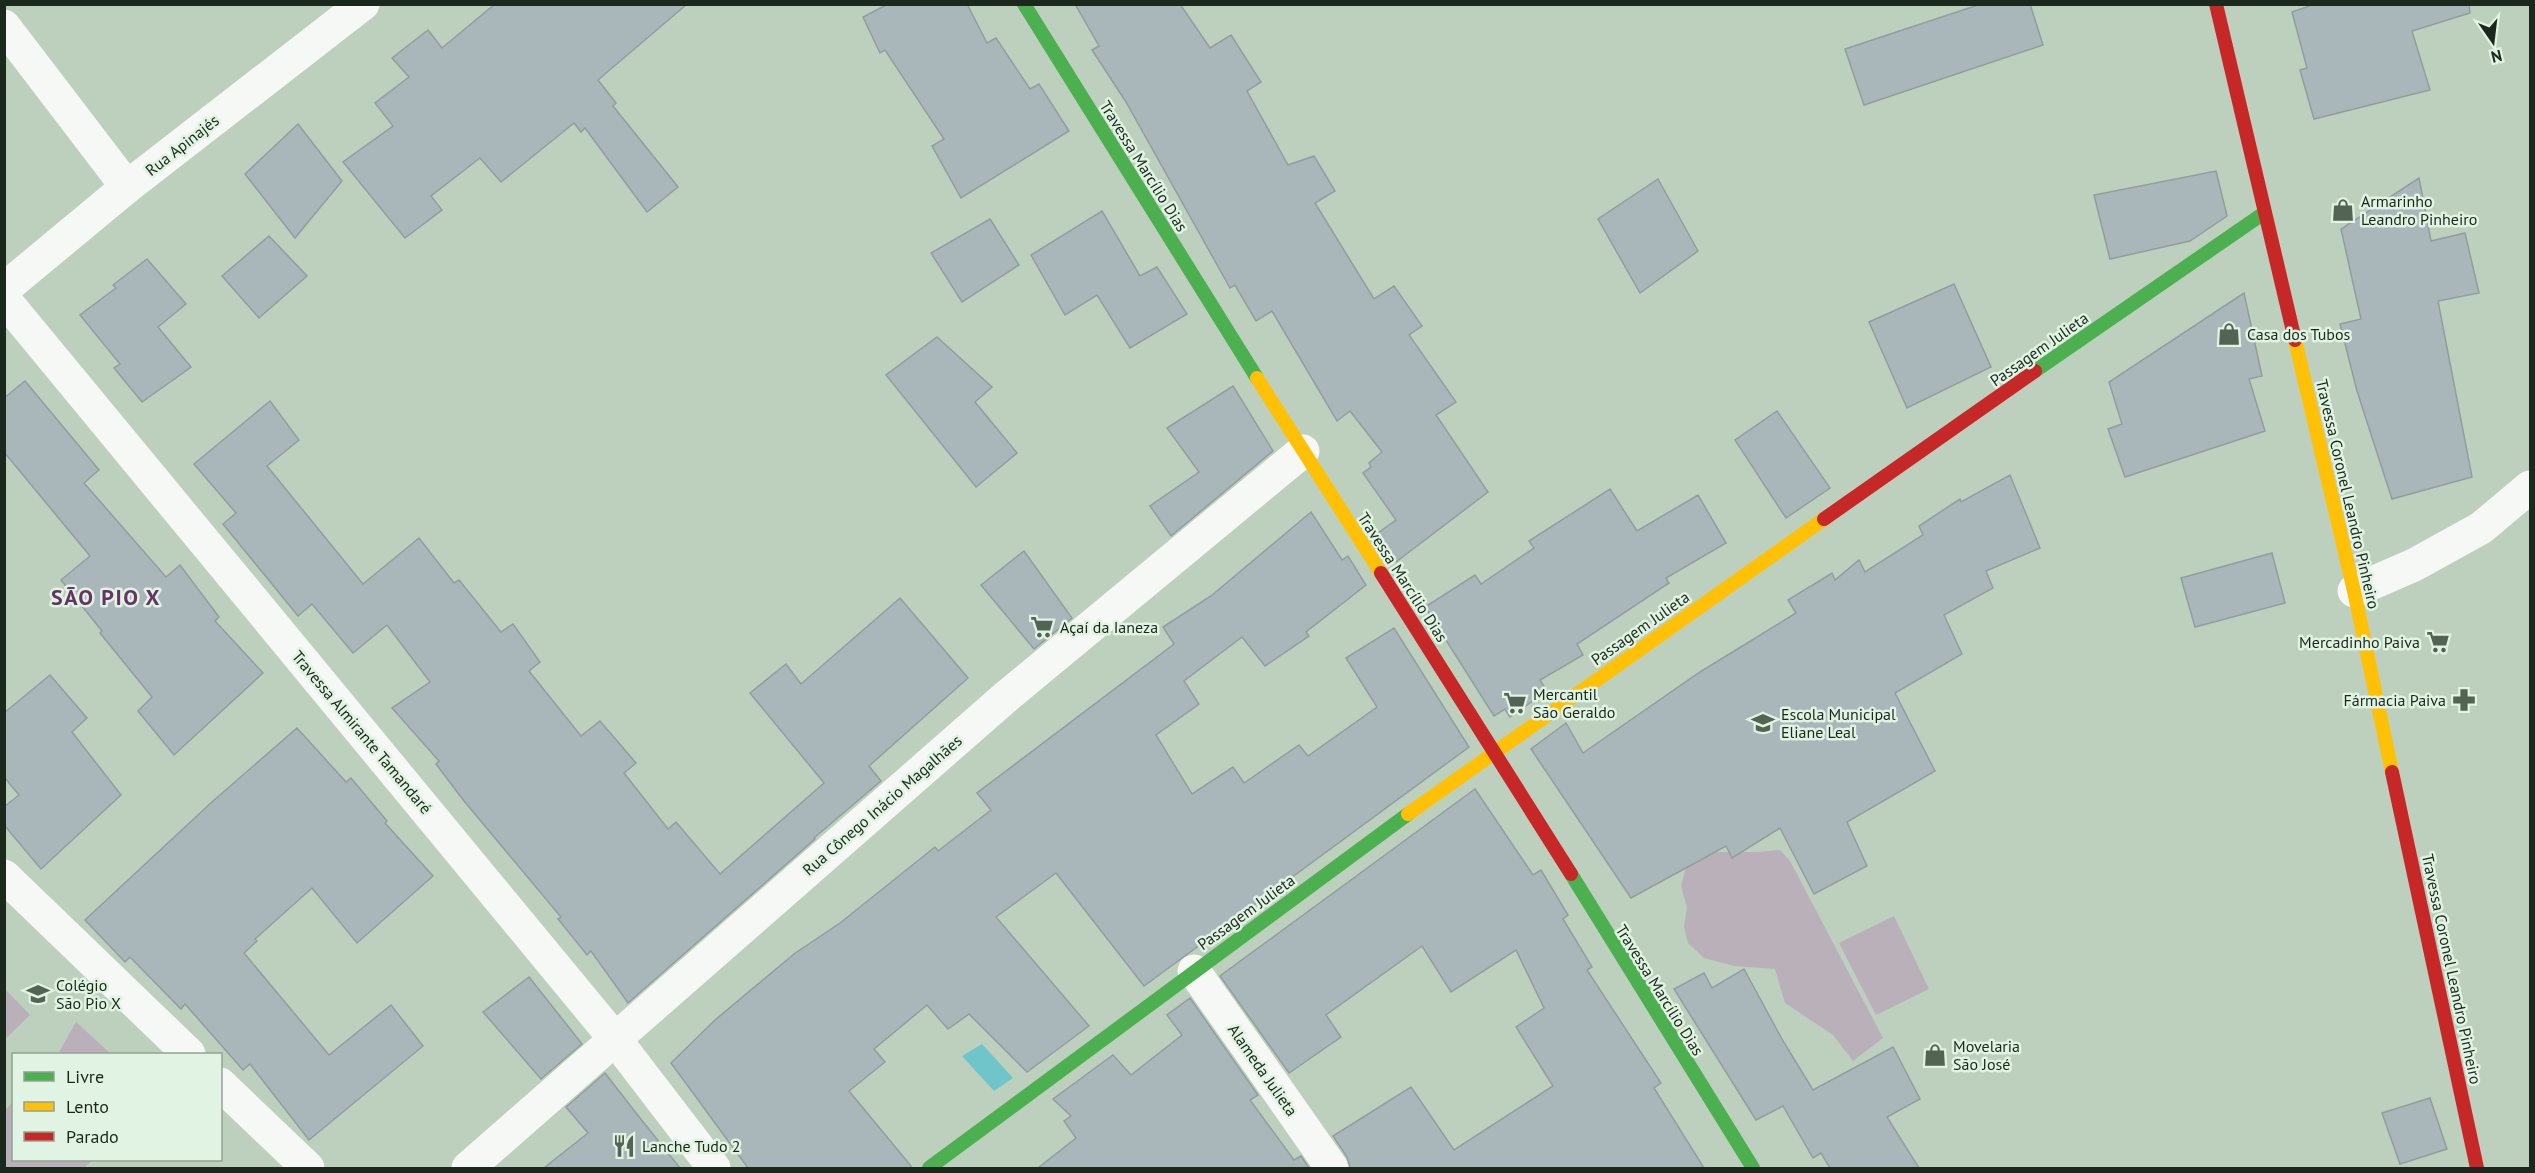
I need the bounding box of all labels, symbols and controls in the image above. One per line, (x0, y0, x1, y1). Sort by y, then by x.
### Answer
north arrow (2463, 12, 2523, 72)
text: N (2489, 46, 2504, 68)
street label: Travessa Marcílio Dias (1096, 97, 1193, 235)
street label: Rua Apinajés (141, 110, 223, 180)
place label: Armarinho Leandro Pinheiro (2361, 191, 2477, 229)
shop icon: Armarinho Leandro Pinheiro (2330, 197, 2356, 223)
street label: Passagem Julieta (1986, 308, 2092, 390)
shop icon: Casa dos Tubos (2216, 321, 2242, 347)
place label: Casa dos Tubos (2247, 324, 2350, 344)
street label: Travessa Coronel Leandro Pinheiro (2312, 377, 2384, 611)
street label: Travessa Marcílio Dias (1354, 508, 1453, 646)
district label: SÃO PIO X (51, 583, 161, 611)
street label: Passagem Julieta (1587, 587, 1693, 669)
supermarket icon: Açaí da Ianeza (1029, 614, 1055, 640)
place label: Açaí da Ianeza (1060, 617, 1158, 637)
supermarket icon: Mercadinho Paiva (2425, 629, 2451, 655)
place label: Mercadinho Paiva (2299, 632, 2420, 652)
street label: Travessa Almirante Tamandaré (288, 646, 436, 818)
place label: Mercantil São Geraldo (1533, 684, 1615, 722)
pharmacy icon: Fármacia Paiva (2451, 687, 2477, 713)
supermarket icon: Mercantil São Geraldo (1502, 690, 1528, 716)
place label: Fármacia Paiva (2343, 690, 2446, 710)
place label: Escola Municipal Eliane Leal (1781, 704, 1896, 742)
school or university icon: Escola Municipal Eliane Leal (1750, 710, 1776, 736)
street label: Rua Cônego Inácio Magalhães (798, 730, 966, 880)
street label: Travessa Coronel Leandro Pinheiro (2418, 852, 2486, 1086)
street label: Passagem Julieta (1193, 870, 1299, 954)
street label: Travessa Marcílio Dias (1612, 921, 1709, 1059)
place label: Colégio São Pio X (56, 975, 121, 1013)
school or university icon: Colégio São Pio X (25, 981, 51, 1007)
street label: Alameda Julieta (1224, 1020, 1302, 1120)
place label: Movelaria São José (1953, 1036, 2020, 1074)
shop icon: Movelaria São José (1922, 1042, 1948, 1068)
legend (12, 1053, 222, 1161)
text: Livre (66, 1065, 104, 1088)
text: Lento (66, 1095, 109, 1118)
text: Parado (66, 1125, 119, 1148)
restaurant icon: Lanche Tudo 2 (611, 1133, 637, 1159)
place label: Lanche Tudo 2 (642, 1136, 741, 1156)

